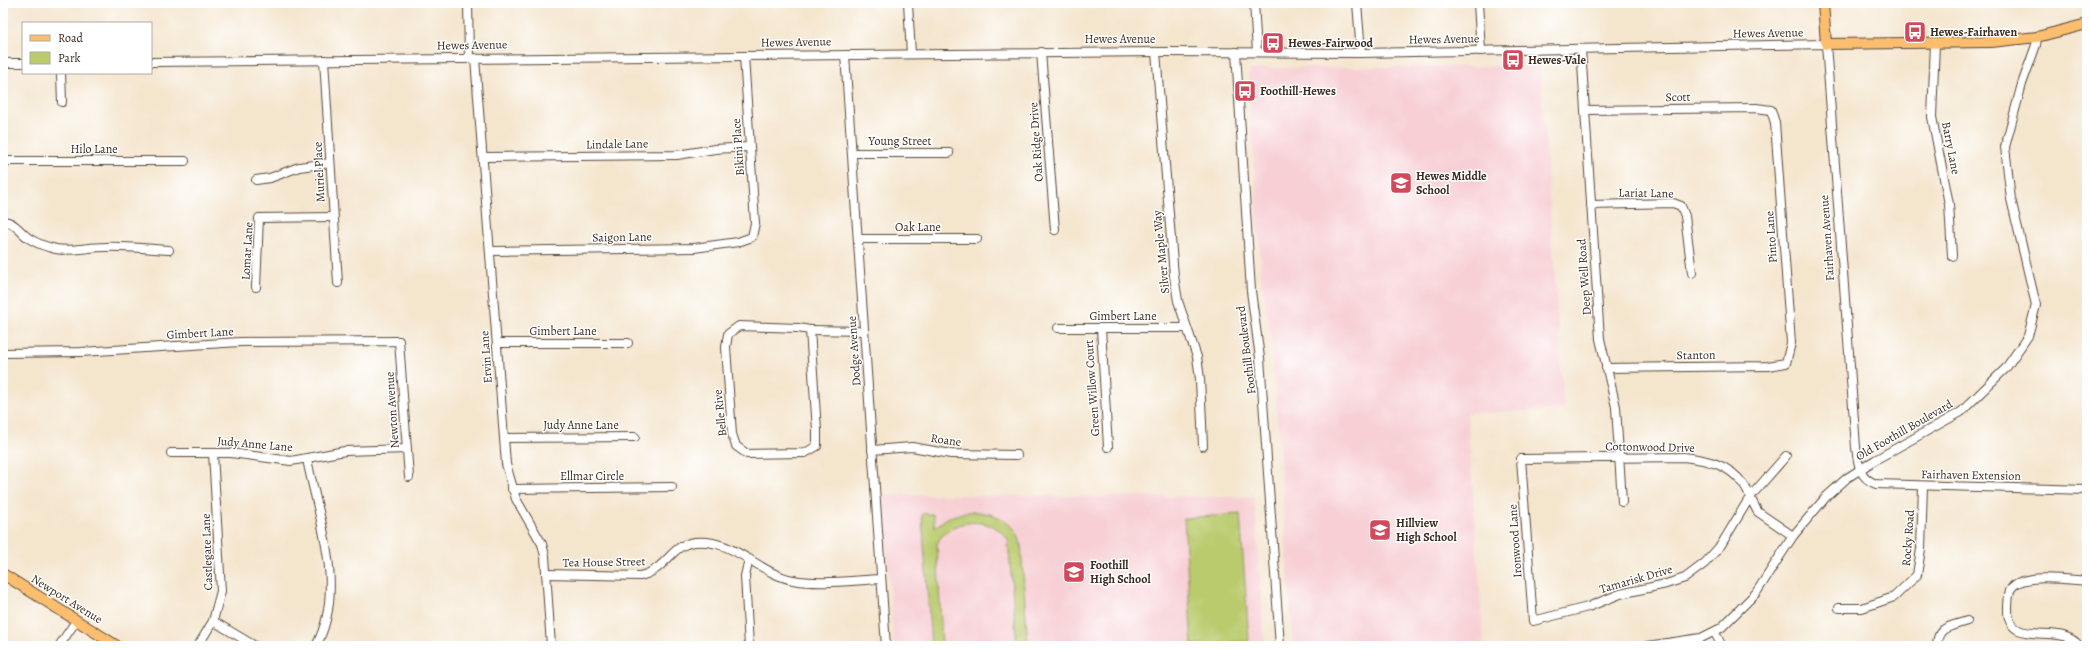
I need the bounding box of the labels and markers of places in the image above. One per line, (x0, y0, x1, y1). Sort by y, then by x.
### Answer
bus stop icon: Hewes-Fairhaven (1902, 19, 1928, 45)
place label: Hewes-Fairhaven (1930, 24, 2017, 40)
bus stop icon: Hewes-Fairwood (1260, 30, 1286, 56)
place label: Hewes-Fairwood (1288, 35, 1374, 51)
bus stop icon: Hewes-Vale (1500, 47, 1526, 73)
place label: Hewes-Vale (1528, 52, 1586, 68)
bus stop icon: Foothill-Hewes (1232, 78, 1258, 104)
place label: Foothill-Hewes (1260, 83, 1336, 99)
place label: Hewes Middle School (1416, 168, 1487, 198)
school or university icon: Hewes Middle School (1388, 170, 1414, 196)
place label: Hillview High School (1396, 515, 1457, 545)
school or university icon: Hillview High School (1367, 517, 1393, 543)
place label: Foothill High School (1090, 557, 1151, 587)
school or university icon: Foothill High School (1061, 559, 1087, 585)

